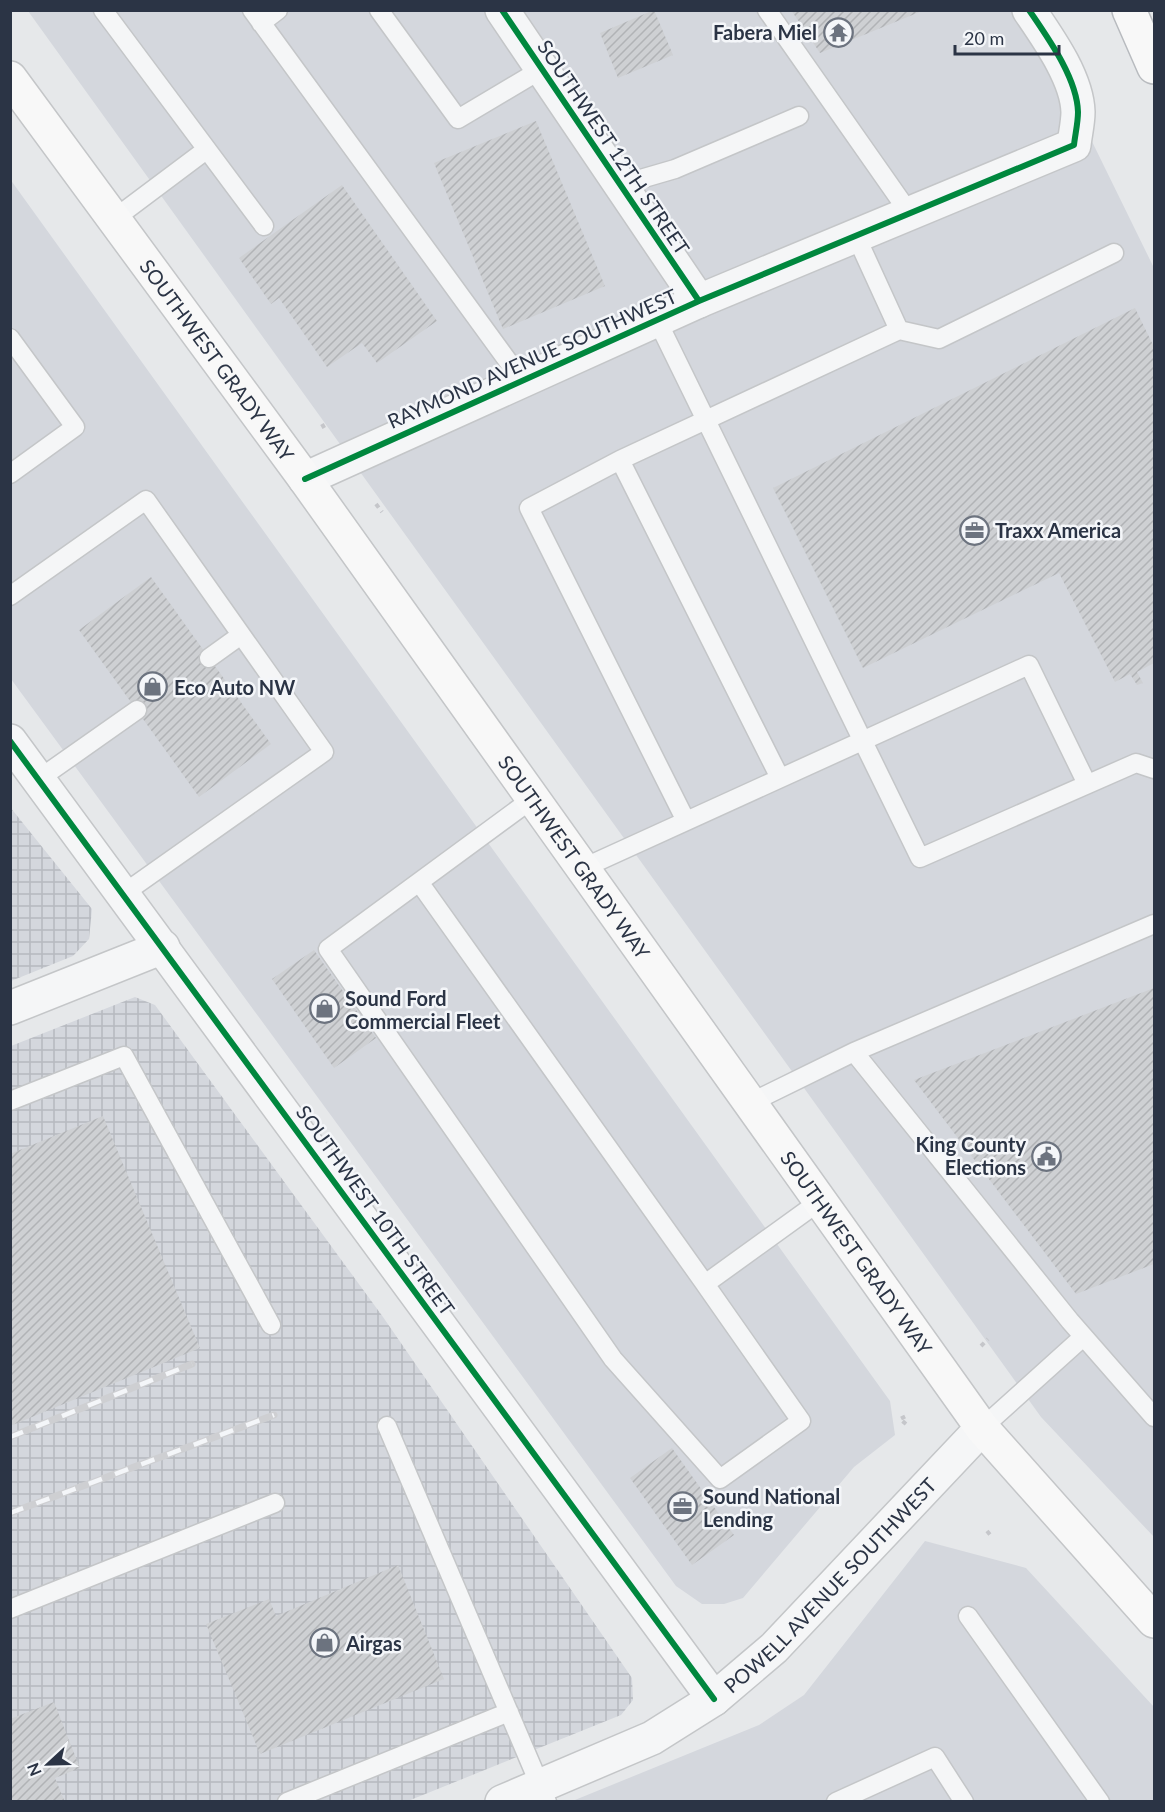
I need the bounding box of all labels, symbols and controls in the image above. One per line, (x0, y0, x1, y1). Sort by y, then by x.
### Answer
temple icon: Fabera Miel (822, 16, 854, 48)
scale bar (955, 18, 1058, 56)
place label: Fabera Miel (713, 20, 817, 44)
text: 20 m (964, 27, 1004, 49)
street label: SOUTHWEST 12TH STREET (533, 35, 695, 259)
street label: SOUTHWEST GRADY WAY (135, 254, 300, 466)
street label: RAYMOND AVENUE SOUTHWEST (383, 283, 681, 433)
office icon: Traxx America (958, 514, 990, 546)
place label: Traxx America (995, 518, 1121, 542)
shop icon: Eco Auto NW (137, 671, 169, 703)
place label: Eco Auto NW (174, 675, 295, 699)
street label: SOUTHWEST GRADY WAY (494, 750, 656, 964)
place label: Sound Ford Commercial Fleet (345, 986, 501, 1033)
shop icon: Sound Ford Commercial Fleet (308, 993, 340, 1025)
street label: SOUTHWEST 10TH STREET (292, 1100, 460, 1320)
place label: King County Elections (916, 1132, 1026, 1179)
public building icon: King County Elections (1031, 1140, 1063, 1172)
street label: SOUTHWEST GRADY WAY (776, 1146, 938, 1359)
street label: POWELL AVENUE SOUTHWEST (719, 1472, 941, 1697)
place label: Sound National Lending (703, 1484, 840, 1531)
office icon: Sound National Lending (666, 1491, 698, 1523)
shop icon: Airgas (309, 1627, 341, 1659)
place label: Airgas (345, 1631, 402, 1655)
north arrow (18, 1734, 78, 1794)
text: N (23, 1761, 45, 1779)

